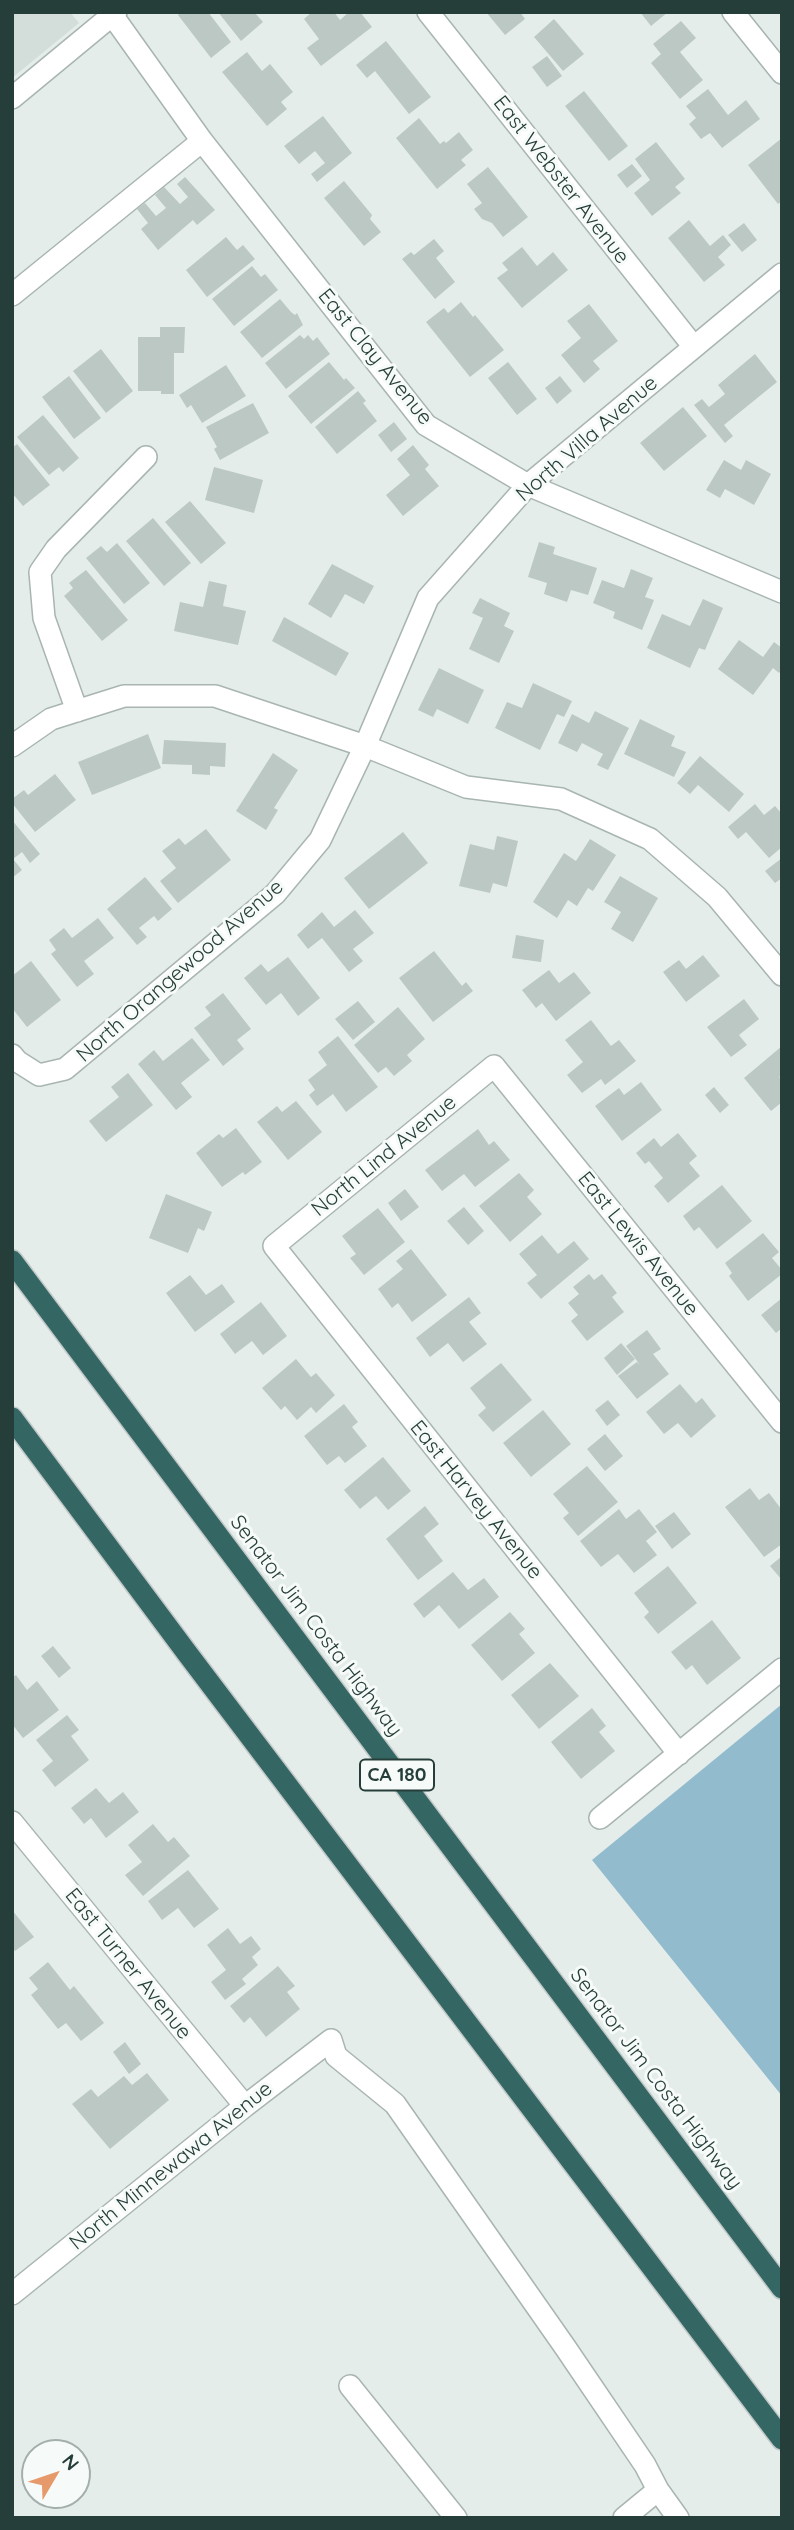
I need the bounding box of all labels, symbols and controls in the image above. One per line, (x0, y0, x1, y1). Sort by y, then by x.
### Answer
street label: East Webster Avenue (488, 91, 634, 269)
street label: East Clay Avenue (312, 284, 438, 430)
street label: North Villa Avenue (511, 371, 663, 507)
street label: North Orangewood Avenue (72, 874, 288, 1068)
street label: North Lind Avenue (307, 1090, 461, 1222)
street label: East Lewis Avenue (572, 1167, 704, 1321)
street label: East Harvey Avenue (404, 1416, 548, 1584)
street label: Senator Jim Costa Highway (225, 1510, 407, 1742)
road number: CA 180 (360, 1760, 434, 1791)
street label: East Turner Avenue (59, 1883, 197, 2045)
street label: Senator Jim Costa Highway (565, 1963, 747, 2195)
street label: North Minnewawa Avenue (65, 2076, 277, 2256)
north arrow (21, 2439, 91, 2509)
text: N (57, 2449, 84, 2475)

